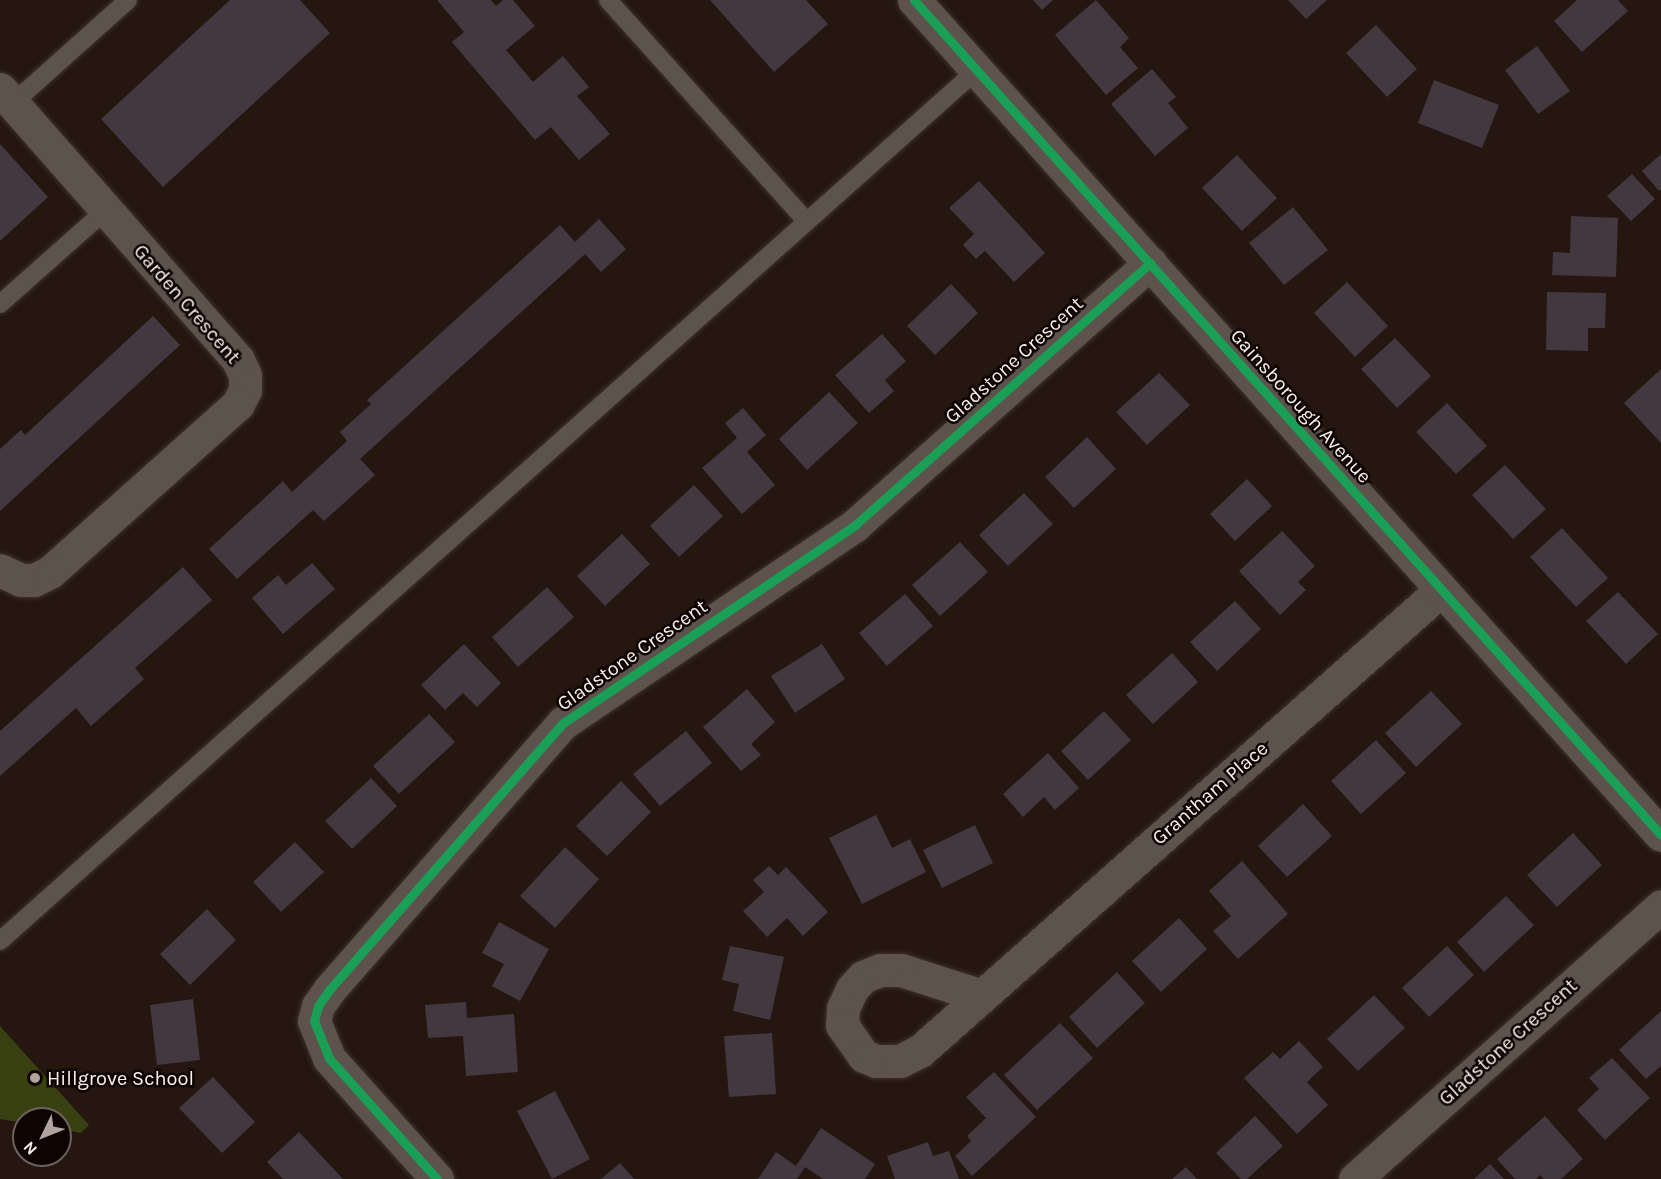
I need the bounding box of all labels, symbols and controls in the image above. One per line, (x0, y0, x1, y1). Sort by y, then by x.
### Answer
street label: Garden Crescent (129, 239, 245, 369)
street label: Gladstone Crescent (940, 292, 1088, 428)
street label: Gainsborough Avenue (1225, 324, 1377, 488)
street label: Gladstone Crescent (552, 594, 712, 716)
street label: Grantham Place (1147, 736, 1273, 850)
street label: Gladstone Crescent (1434, 974, 1582, 1110)
place label: Hillgrove School (47, 1066, 194, 1090)
marker: Hillgrove School (28, 1071, 42, 1085)
north arrow (12, 1107, 72, 1167)
text: N (19, 1138, 41, 1159)

